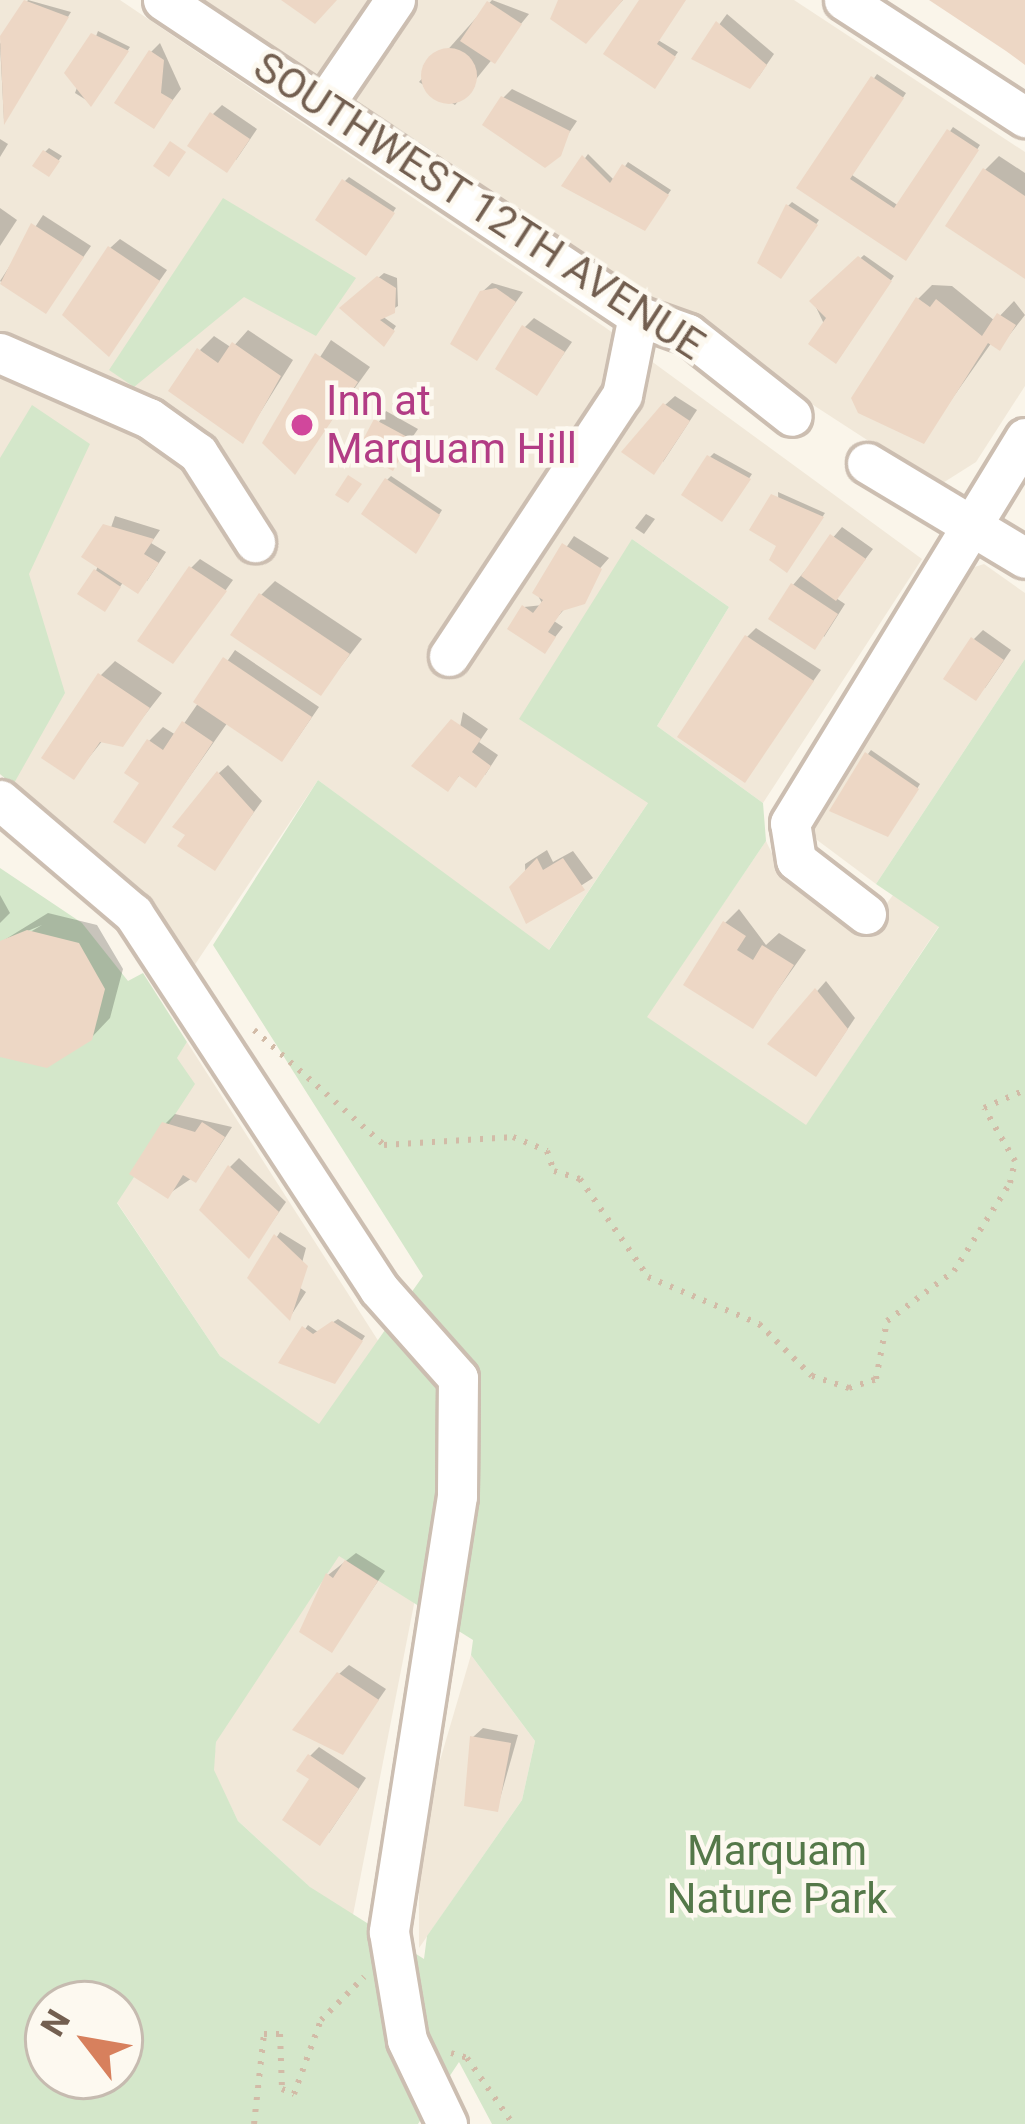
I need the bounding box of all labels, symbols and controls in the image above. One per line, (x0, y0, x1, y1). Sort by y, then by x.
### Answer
street label: SOUTHWEST 12TH AVENUE (244, 41, 714, 371)
place label: Inn at Marquam Hill (326, 376, 577, 474)
marker: Inn at Marquam Hill (289, 412, 315, 438)
park label: Marquam Nature Park (667, 1826, 887, 1924)
north arrow (24, 1980, 144, 2100)
text: N (33, 2003, 78, 2043)

